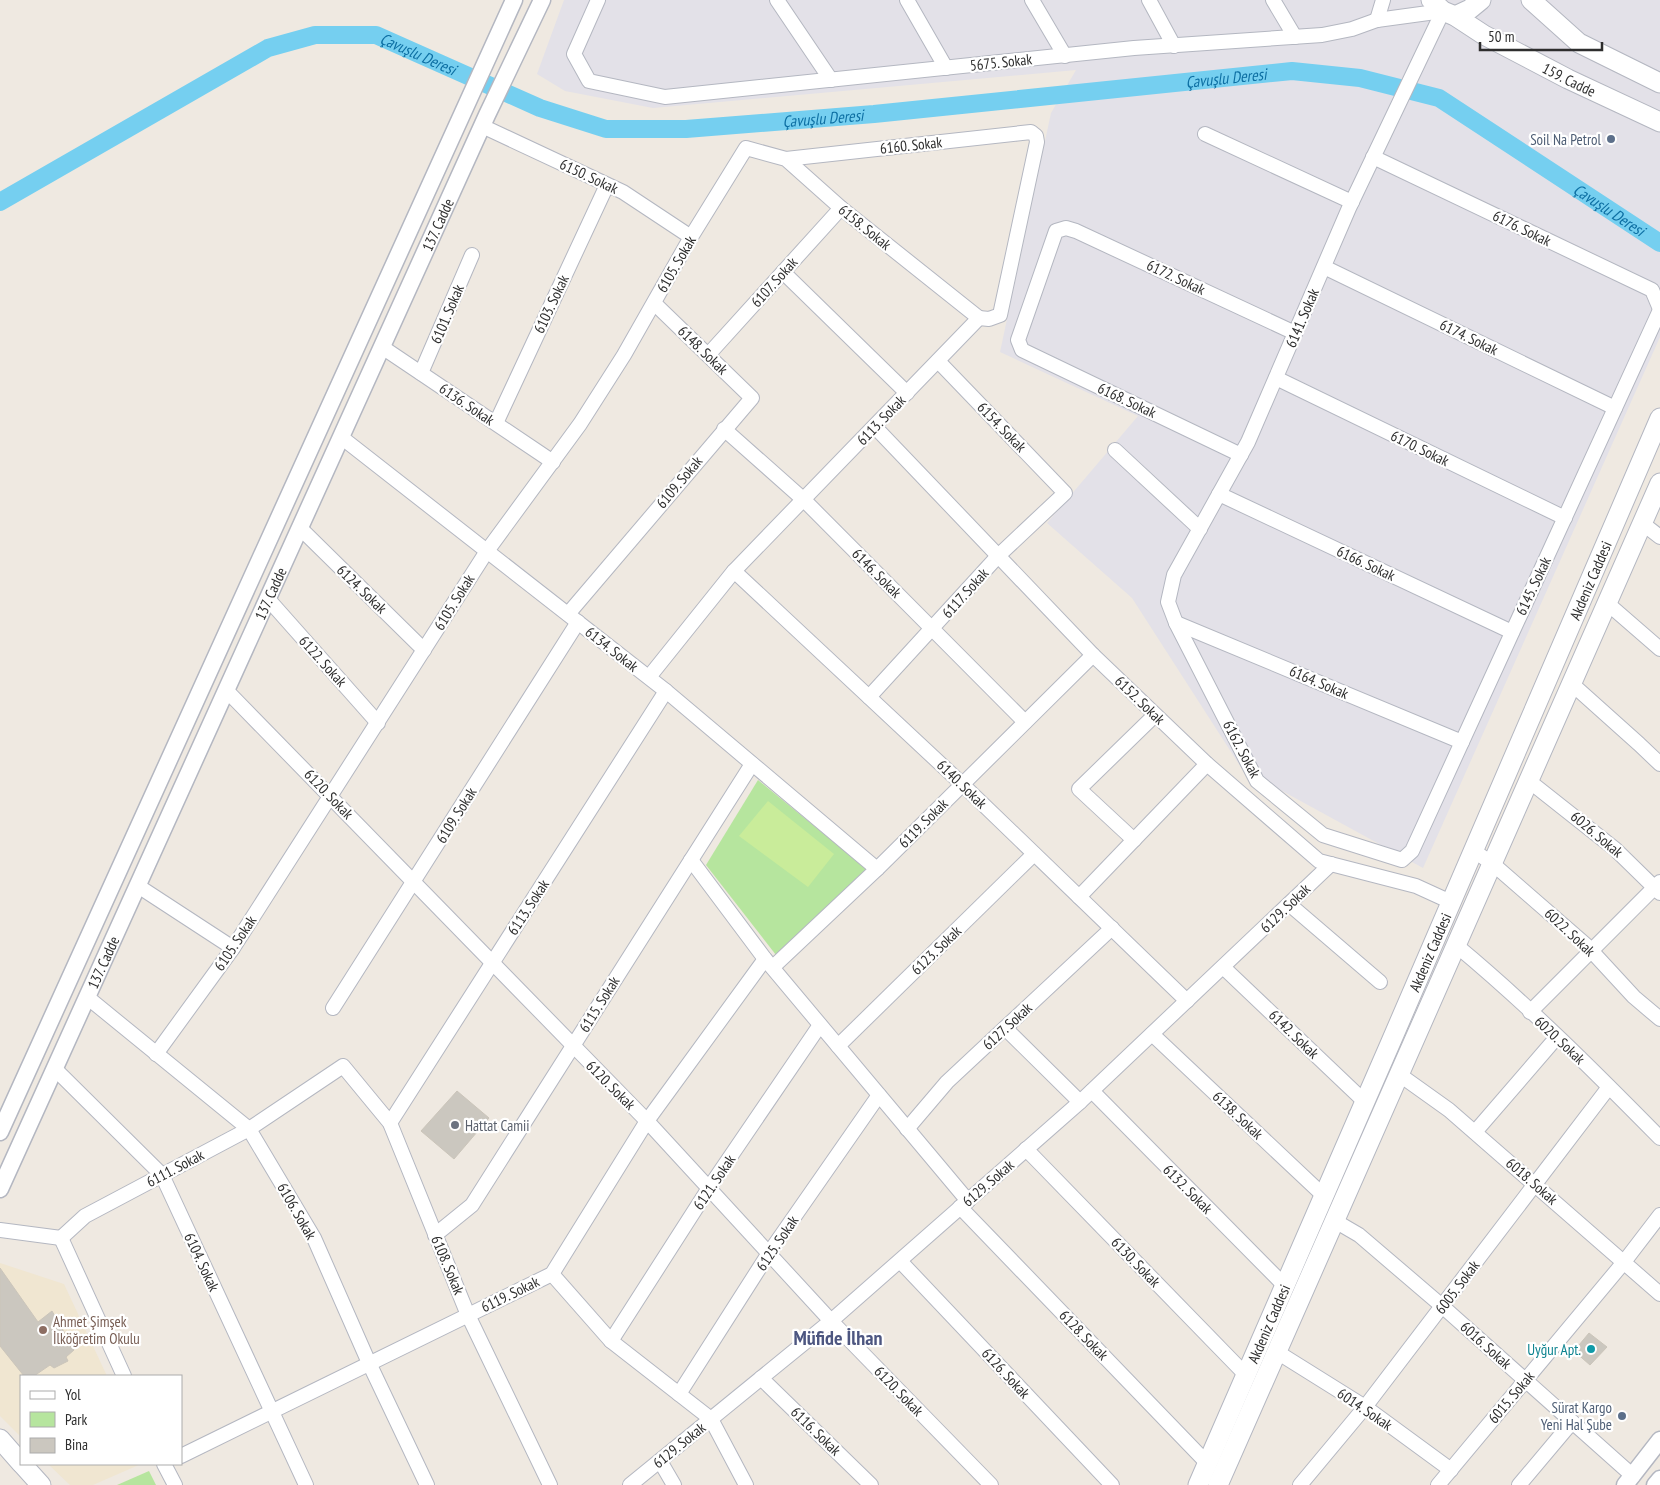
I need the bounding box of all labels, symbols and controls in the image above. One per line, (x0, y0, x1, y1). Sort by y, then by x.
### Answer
scale bar (1480, 20, 1602, 52)
text: 50 m (1488, 27, 1514, 46)
water label: Çavuşlu Deresi (377, 28, 462, 80)
street label: 5675. Sokak (969, 49, 1033, 75)
street label: 159. Cadde (1539, 58, 1599, 100)
water label: Çavuşlu Deresi (1185, 63, 1270, 92)
water label: Çavuşlu Deresi (782, 105, 867, 131)
place label: Soil Na Petrol (1530, 130, 1601, 149)
street label: 6160. Sokak (879, 132, 943, 158)
marker: Soil Na Petrol (1605, 133, 1617, 145)
street label: 6150. Sokak (557, 154, 621, 198)
water label: Çavuşlu Deresi (1570, 179, 1651, 242)
street label: 137. Cadde (417, 195, 457, 254)
street label: 6158. Sokak (835, 200, 895, 254)
street label: 6176. Sokak (1490, 206, 1554, 250)
street label: 6105. Sokak (652, 232, 700, 296)
street label: 6107. Sokak (747, 253, 802, 311)
street label: 6172. Sokak (1144, 255, 1208, 299)
street label: 6103. Sokak (529, 272, 573, 336)
street label: 6101. Sokak (426, 281, 468, 346)
street label: 6141. Sokak (1281, 285, 1323, 350)
street label: 6174. Sokak (1437, 315, 1501, 359)
street label: 6148. Sokak (674, 321, 732, 379)
street label: 6168. Sokak (1095, 378, 1159, 422)
street label: 6136. Sokak (436, 379, 498, 429)
street label: 6113. Sokak (852, 391, 910, 449)
street label: 6154. Sokak (973, 398, 1031, 456)
street label: 6170. Sokak (1388, 426, 1452, 470)
street label: 6109. Sokak (652, 452, 706, 512)
street label: Akdeniz Caddesi (1565, 538, 1615, 623)
street label: 6166. Sokak (1334, 541, 1398, 585)
street label: 6146. Sokak (848, 544, 906, 602)
street label: 6145. Sokak (1511, 554, 1555, 618)
street label: 6124. Sokak (333, 560, 391, 618)
street label: 137. Cadde (250, 564, 290, 623)
street label: 6117. Sokak (938, 564, 993, 622)
street label: 6105. Sokak (429, 570, 479, 633)
street label: 6134. Sokak (582, 622, 643, 676)
street label: 6122. Sokak (295, 631, 351, 691)
street label: 6164. Sokak (1287, 661, 1352, 703)
street label: 6152. Sokak (1111, 671, 1169, 729)
street label: 6162. Sokak (1219, 717, 1265, 781)
street label: 6140. Sokak (933, 755, 991, 813)
street label: 6120. Sokak (300, 765, 358, 823)
street label: 6109. Sokak (431, 783, 481, 846)
street label: 6119. Sokak (894, 794, 952, 852)
street label: 6026. Sokak (1567, 807, 1627, 861)
street label: 6113. Sokak (503, 876, 553, 938)
street label: 6129. Sokak (1256, 879, 1314, 937)
street label: 6022. Sokak (1541, 904, 1599, 960)
street label: Akdeniz Caddesi (1404, 910, 1455, 994)
street label: 6105. Sokak (210, 912, 260, 974)
street label: 6123. Sokak (907, 921, 965, 979)
street label: 137. Cadde (83, 933, 123, 992)
street label: 6115. Sokak (574, 972, 624, 1035)
street label: 6127. Sokak (978, 998, 1036, 1054)
street label: 6142. Sokak (1265, 1005, 1323, 1063)
street label: 6020. Sokak (1531, 1012, 1589, 1068)
street label: 6120. Sokak (582, 1056, 640, 1114)
street label: 6138. Sokak (1209, 1087, 1267, 1143)
place label: Hattat Camii (465, 1116, 530, 1135)
marker: Hattat Camii (449, 1119, 461, 1131)
street label: 6111. Sokak (143, 1145, 207, 1191)
street label: 6121. Sokak (689, 1151, 739, 1213)
street label: 6018. Sokak (1502, 1153, 1562, 1209)
street label: 6129. Sokak (958, 1155, 1018, 1211)
street label: 6132. Sokak (1159, 1160, 1217, 1218)
street label: 6106. Sokak (273, 1179, 321, 1243)
street label: 6125. Sokak (752, 1212, 802, 1274)
street label: 6104. Sokak (180, 1230, 224, 1294)
street label: 6108. Sokak (427, 1233, 469, 1298)
street label: 6130. Sokak (1107, 1233, 1165, 1291)
street label: 6005. Sokak (1431, 1256, 1483, 1318)
street label: 6119. Sokak (478, 1272, 542, 1316)
street label: Akdeniz Caddesi (1243, 1281, 1294, 1366)
street label: 6128. Sokak (1055, 1306, 1113, 1364)
place label: Ahmet Şimşek İlköğretim Okulu (53, 1312, 140, 1348)
street label: 6016. Sokak (1456, 1317, 1516, 1373)
marker: Ahmet Şimşek İlköğretim Okulu (37, 1324, 49, 1336)
district label: Müfide İlhan (794, 1325, 882, 1351)
place label: Uyğur Apt. (1527, 1340, 1581, 1359)
marker: Uyğur Apt. (1585, 1343, 1597, 1355)
street label: 6126. Sokak (978, 1344, 1034, 1402)
street label: 6120. Sokak (870, 1362, 928, 1420)
street label: 6015. Sokak (1484, 1367, 1538, 1427)
legend (20, 1375, 182, 1465)
street label: 6014. Sokak (1334, 1384, 1396, 1434)
text: Yol (65, 1385, 81, 1404)
place label: Sürat Kargo Yeni Hal Şube (1541, 1398, 1612, 1434)
street label: 6116. Sokak (787, 1402, 845, 1460)
text: Park (65, 1410, 87, 1429)
marker: Sürat Kargo Yeni Hal Şube (1616, 1410, 1628, 1422)
street label: 6129. Sokak (649, 1418, 709, 1472)
text: Bina (65, 1435, 88, 1454)

